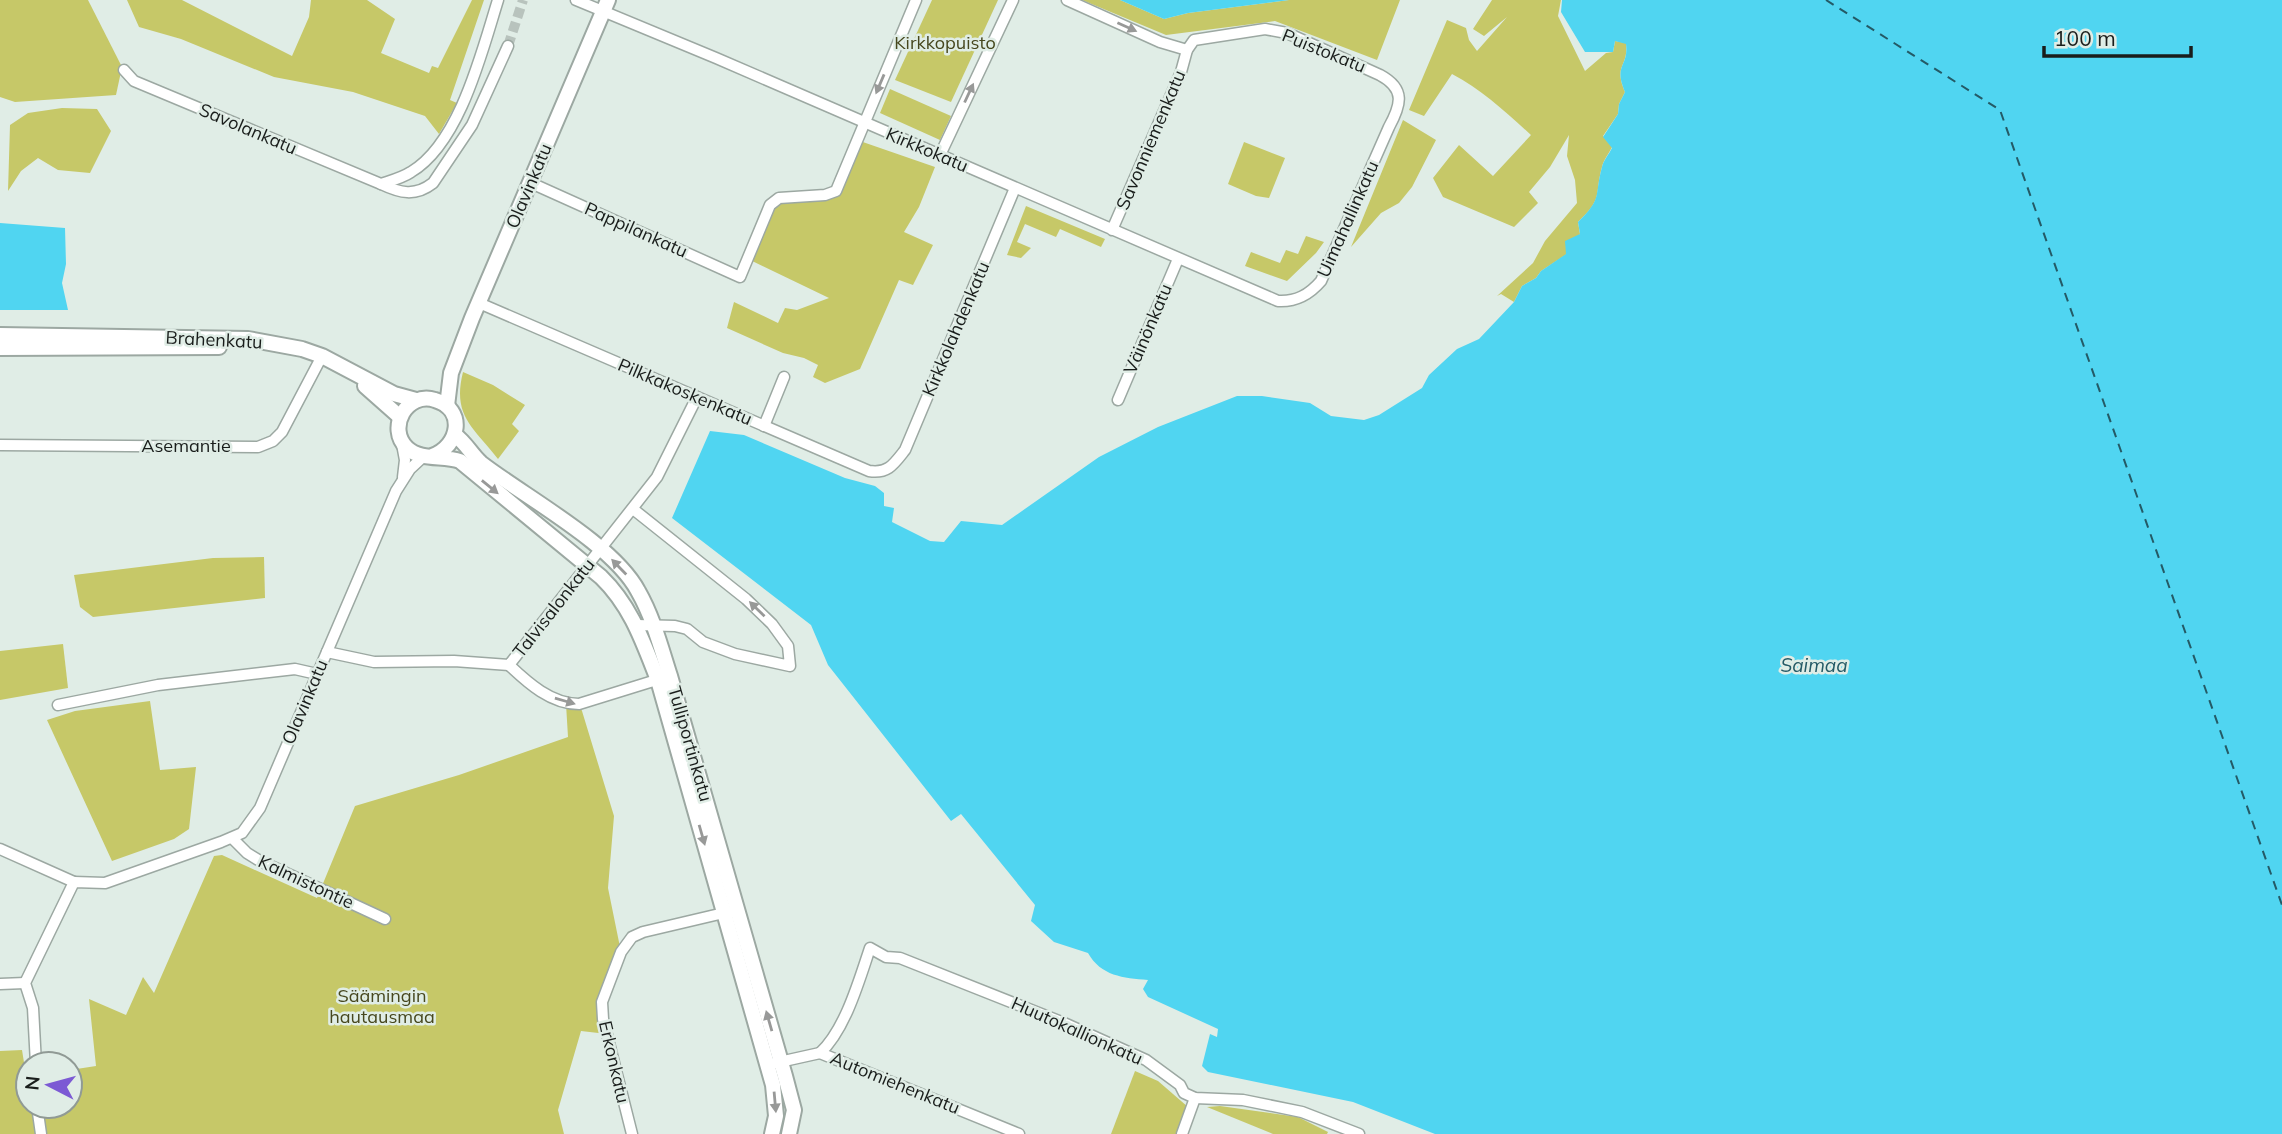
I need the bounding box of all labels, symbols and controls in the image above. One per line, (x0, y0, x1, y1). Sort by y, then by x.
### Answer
scale bar (2044, 14, 2191, 58)
one-way arrow (1116, 22, 1137, 33)
street label: Puistokatu (1279, 23, 1369, 78)
text: 100 m (2054, 25, 2116, 51)
park label: Kirkkopuisto (894, 31, 996, 54)
street label: Savonniemenkatu (1111, 66, 1190, 213)
one-way arrow (874, 74, 886, 94)
one-way arrow (964, 83, 975, 104)
street label: Savolankatu (196, 98, 301, 159)
street label: Kirkkokatu (882, 122, 972, 177)
street label: Olavinkatu (500, 140, 557, 232)
street label: Uimahallinkatu (1312, 157, 1384, 281)
street label: Pappilankatu (581, 197, 691, 262)
street label: Kirkkolahdenkatu (917, 258, 994, 400)
street label: Väinönkatu (1118, 280, 1177, 377)
street label: Brahenkatu (165, 325, 263, 354)
street label: Pilkkakoskenkatu (614, 353, 756, 430)
street label: Asemantie (141, 434, 231, 457)
one-way arrow (482, 479, 499, 494)
street label: Talvisalonkatu (508, 553, 600, 662)
one-way arrow (611, 559, 627, 576)
one-way arrow (749, 602, 766, 618)
water label: Saimaa (1780, 653, 1848, 677)
street label: Olavinkatu (276, 656, 333, 748)
street label: Tulliportinkatu (663, 684, 718, 804)
one-way arrow (555, 696, 577, 707)
one-way arrow (698, 825, 708, 846)
street label: Kalmistontie (255, 849, 358, 914)
park label: Säämingin hautausmaa (329, 984, 435, 1028)
street label: Huutokallionkatu (1008, 991, 1146, 1070)
one-way arrow (764, 1010, 774, 1031)
street label: Erkonkatu (594, 1019, 635, 1105)
street label: Automiehenkatu (827, 1046, 963, 1119)
north arrow (14, 1050, 84, 1120)
text: N (19, 1075, 45, 1092)
one-way arrow (770, 1091, 781, 1113)

